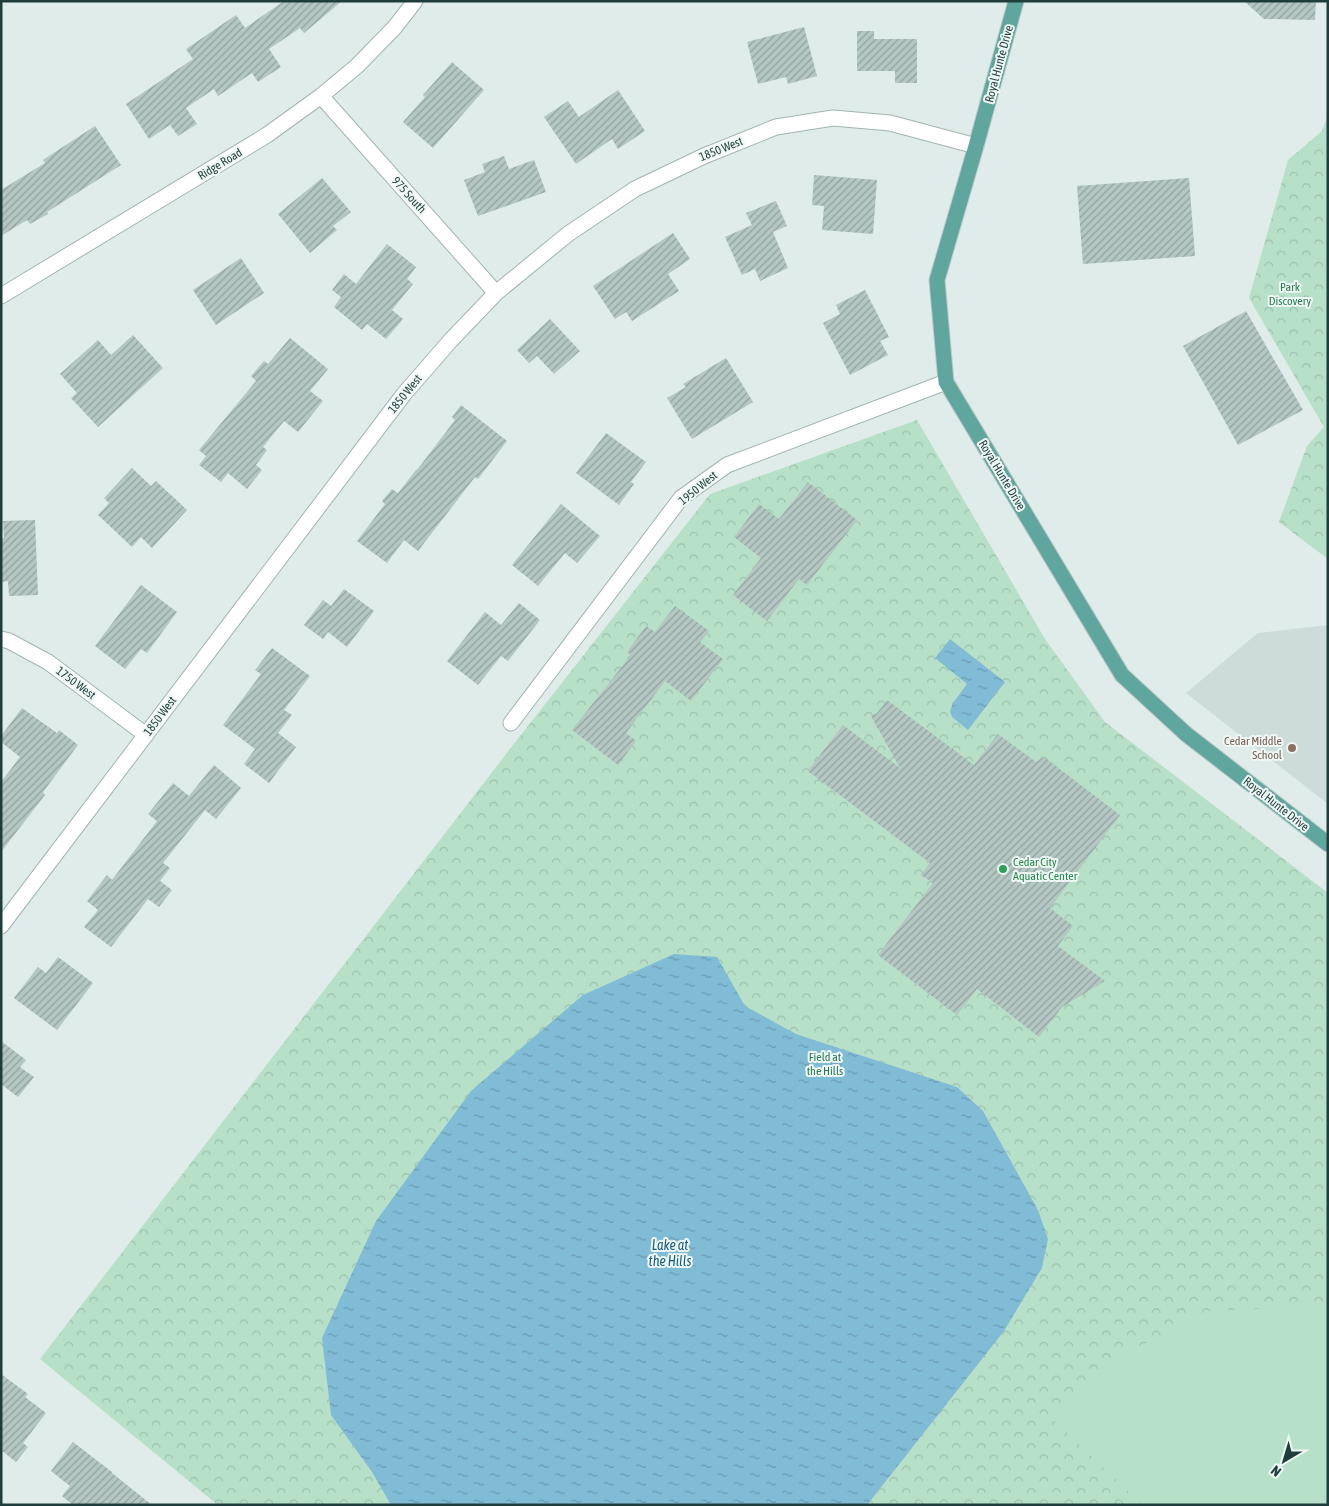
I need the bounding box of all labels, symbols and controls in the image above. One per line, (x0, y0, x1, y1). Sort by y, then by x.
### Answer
street label: Royal Hunte Drive (982, 24, 1016, 104)
street label: 1850 West (697, 134, 745, 164)
street label: Ridge Road (195, 145, 245, 183)
street label: 975 South (389, 174, 429, 216)
park label: Park Discovery (1269, 280, 1311, 308)
street label: 1850 West (385, 371, 425, 416)
street label: Royal Hunte Drive (976, 438, 1028, 512)
street label: 1950 West (676, 468, 721, 508)
street label: 1750 West (54, 664, 99, 703)
street label: 1850 West (141, 693, 180, 738)
place label: Cedar Middle School (1224, 734, 1283, 762)
marker: Cedar Middle School (1286, 742, 1298, 754)
street label: Royal Hunte Drive (1241, 774, 1311, 834)
place label: Cedar City Aquatic Center (1013, 855, 1078, 883)
marker: Cedar City Aquatic Center (997, 863, 1009, 875)
park label: Field at the Hills (807, 1050, 843, 1078)
water label: Lake at the Hills (649, 1237, 691, 1269)
north arrow (1259, 1436, 1309, 1486)
text: N (1268, 1462, 1284, 1480)

